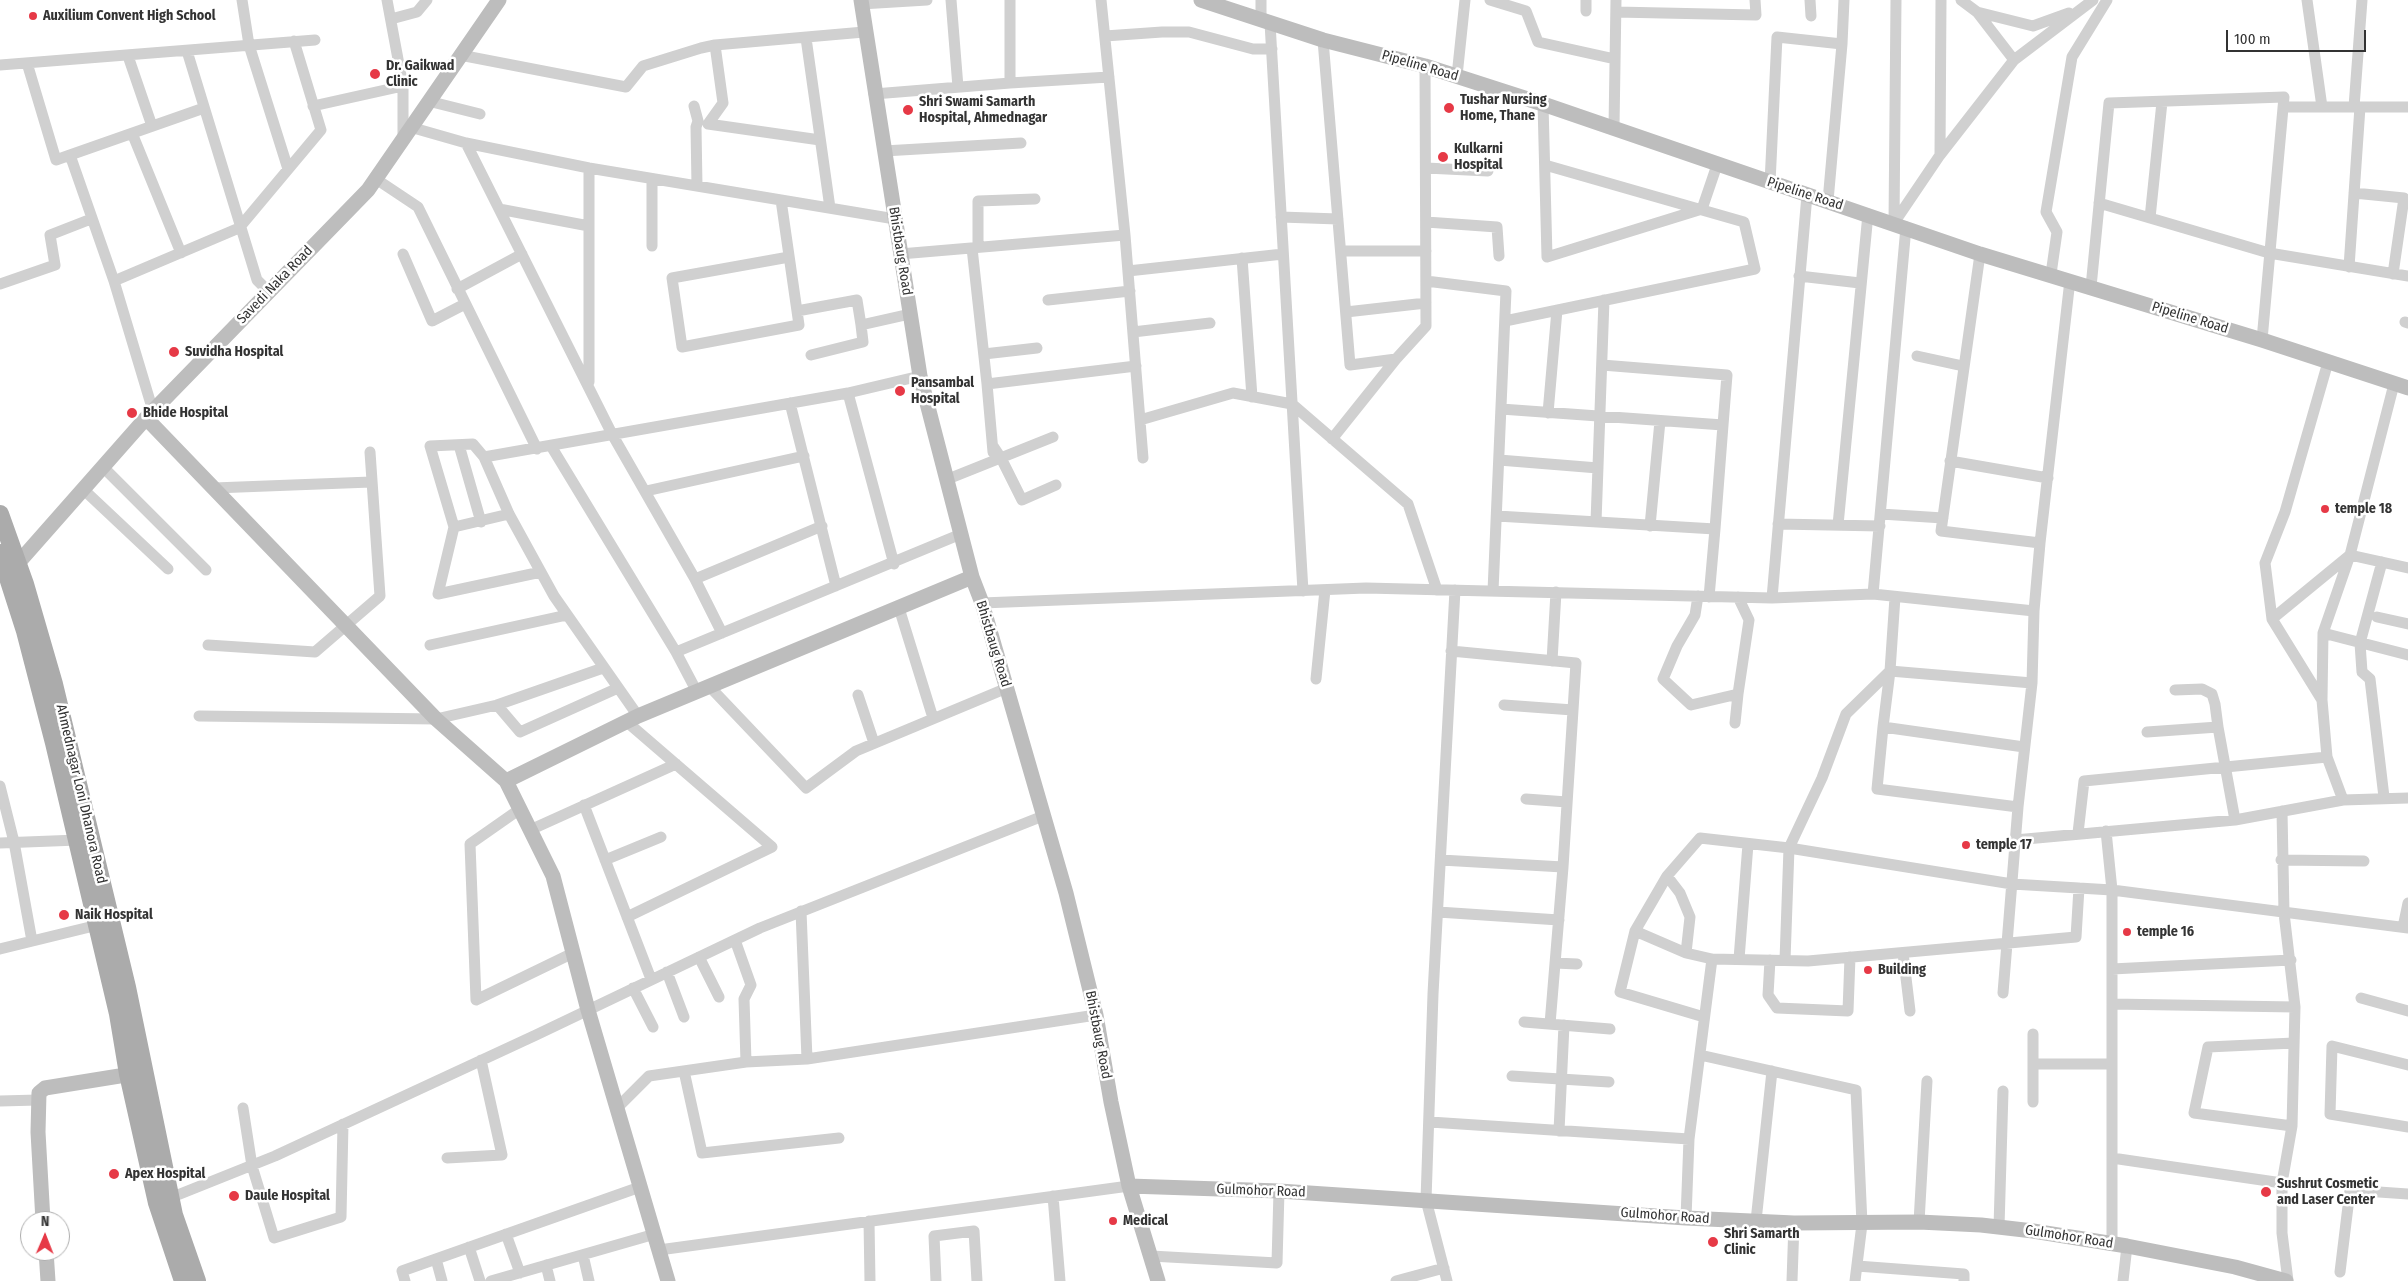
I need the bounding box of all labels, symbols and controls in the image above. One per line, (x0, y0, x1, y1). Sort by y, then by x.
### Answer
place label: Auxilium Convent High School (43, 8, 216, 24)
marker: Auxilium Convent High School (27, 10, 39, 22)
scale bar (2228, 20, 2368, 52)
text: 100 m (2234, 30, 2271, 48)
street label: Pipeline Road (1380, 47, 1460, 85)
place label: Dr. Gaikwad Clinic (386, 58, 454, 90)
marker: Dr. Gaikwad Clinic (368, 67, 382, 81)
place label: Tushar Nursing Home, Thane (1460, 92, 1547, 124)
place label: Shri Swami Samarth Hospital, Ahmednagar (919, 94, 1047, 126)
marker: Tushar Nursing Home, Thane (1442, 101, 1456, 115)
marker: Shri Swami Samarth Hospital, Ahmednagar (901, 103, 915, 117)
place label: Kulkarni Hospital (1454, 141, 1503, 174)
marker: Kulkarni Hospital (1436, 150, 1450, 164)
street label: Pipeline Road (1765, 174, 1845, 214)
street label: Bhistbaug Road (885, 205, 915, 297)
street label: Savedi Naka Road (234, 243, 316, 327)
street label: Pipeline Road (2150, 298, 2230, 338)
place label: Suvidha Hospital (185, 344, 283, 360)
marker: Suvidha Hospital (167, 345, 181, 359)
place label: Pansambal Hospital (911, 375, 974, 408)
marker: Pansambal Hospital (893, 384, 907, 398)
place label: Bhide Hospital (143, 405, 228, 421)
marker: Bhide Hospital (125, 406, 139, 420)
place label: temple 18 (2335, 501, 2392, 517)
marker: temple 18 (2319, 503, 2331, 515)
street label: Bhistbaug Road (972, 599, 1014, 689)
street label: Ahmednagar Loni Dhanora Road (52, 703, 110, 885)
place label: temple 17 (1976, 837, 2032, 853)
marker: temple 17 (1960, 839, 1972, 851)
place label: Naik Hospital (75, 907, 153, 923)
marker: Naik Hospital (57, 908, 71, 922)
place label: temple 16 (2137, 924, 2194, 940)
marker: temple 16 (2121, 926, 2133, 938)
place label: Building (1878, 962, 1926, 978)
marker: Building (1862, 964, 1874, 976)
street label: Bhistbaug Road (1081, 989, 1115, 1081)
place label: Apex Hospital (125, 1166, 205, 1182)
marker: Apex Hospital (107, 1167, 121, 1181)
place label: Sushrut Cosmetic and Laser Center (2277, 1176, 2378, 1208)
street label: Gulmohor Road (1216, 1181, 1306, 1201)
marker: Sushrut Cosmetic and Laser Center (2259, 1185, 2273, 1199)
place label: Daule Hospital (245, 1188, 330, 1204)
marker: Daule Hospital (227, 1189, 241, 1203)
street label: Gulmohor Road (1620, 1205, 1710, 1227)
north arrow (20, 1211, 70, 1261)
text: N (41, 1213, 50, 1230)
place label: Medical (1123, 1213, 1168, 1229)
marker: Medical (1107, 1215, 1119, 1227)
street label: Gulmohor Road (2024, 1222, 2114, 1252)
place label: Shri Samarth Clinic (1724, 1226, 1800, 1258)
marker: Shri Samarth Clinic (1706, 1235, 1720, 1249)

